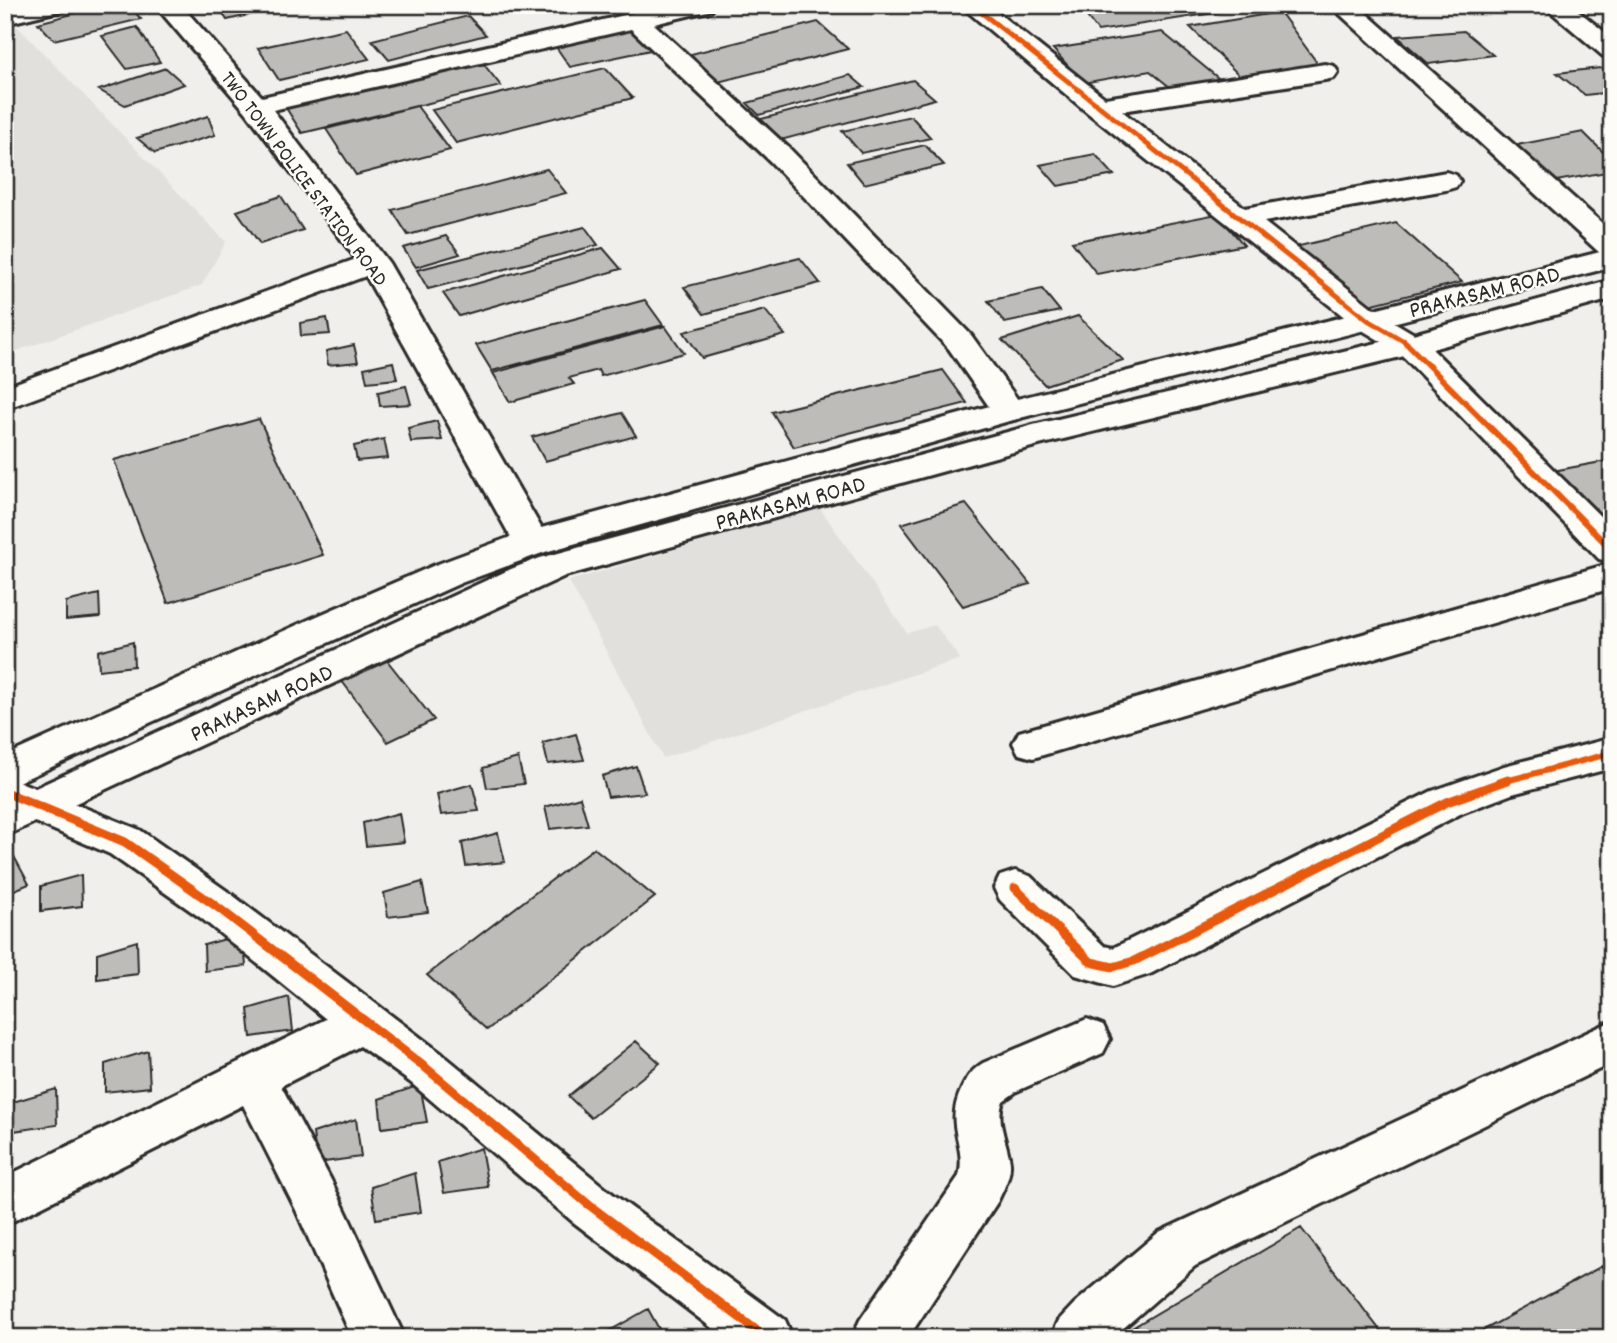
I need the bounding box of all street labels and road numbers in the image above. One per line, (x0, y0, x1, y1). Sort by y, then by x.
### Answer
street label: TWO TOWN POLICE STATION ROAD (212, 66, 394, 294)
street label: PRAKASAM ROAD (1406, 259, 1564, 329)
street label: PRAKASAM ROAD (712, 469, 870, 541)
street label: PRAKASAM ROAD (185, 657, 339, 753)

